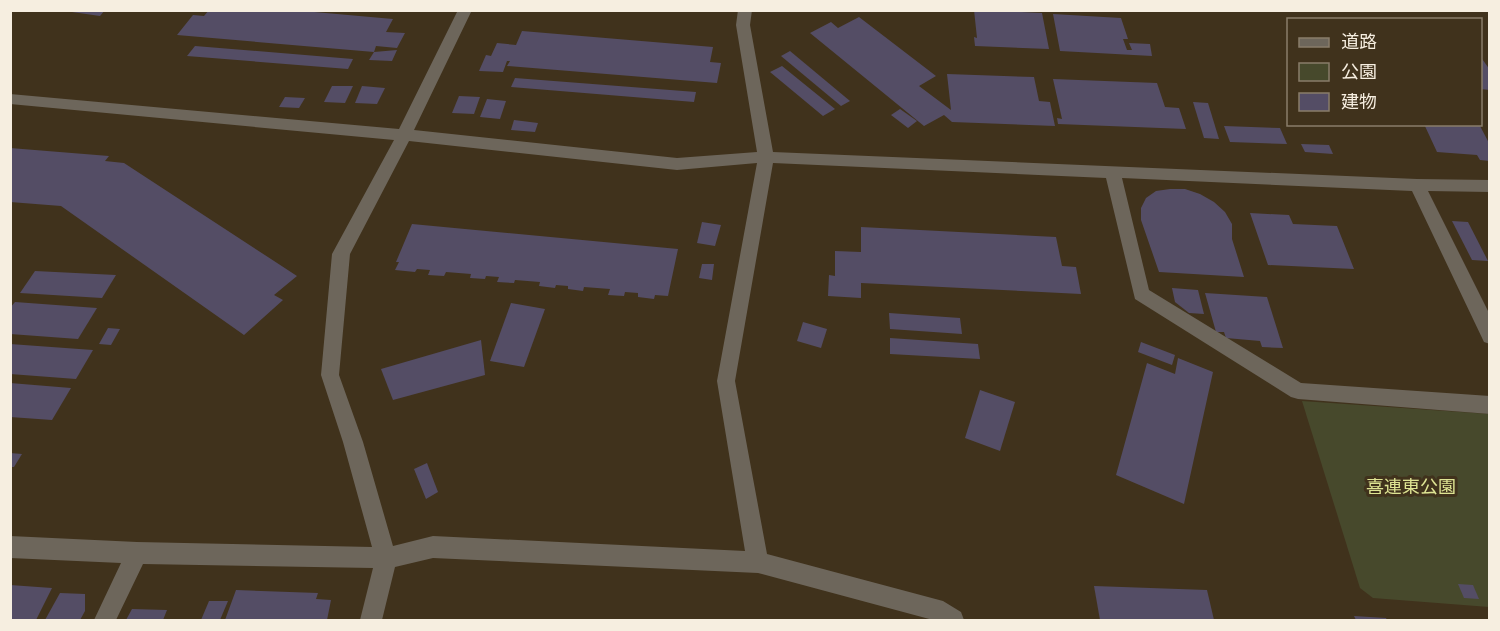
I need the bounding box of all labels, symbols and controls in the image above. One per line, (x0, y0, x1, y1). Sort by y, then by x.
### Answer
legend (1287, 18, 1482, 126)
text: 道路 (1341, 30, 1377, 54)
text: 公園 (1341, 60, 1377, 84)
text: 建物 (1341, 90, 1377, 114)
park label: 喜連東公園 (1366, 475, 1456, 499)

